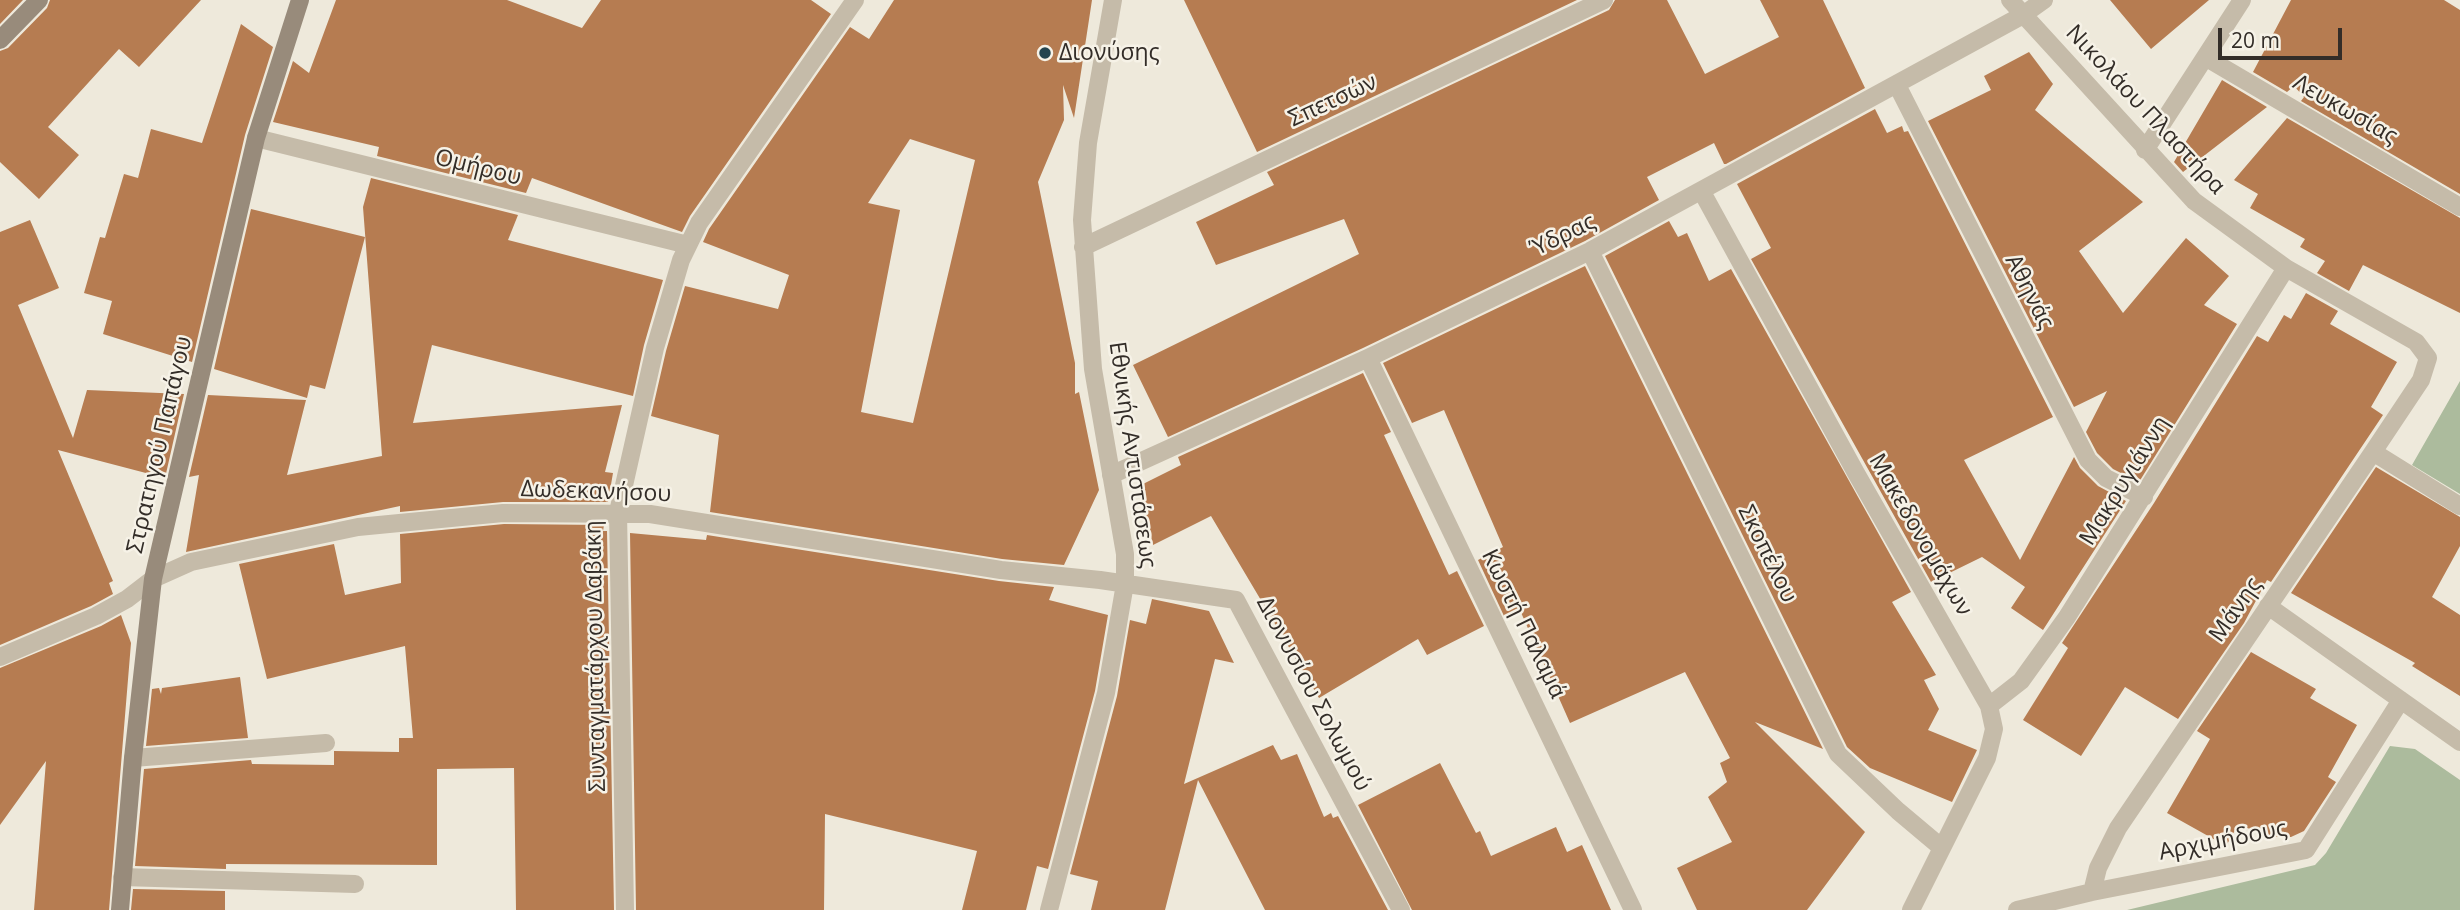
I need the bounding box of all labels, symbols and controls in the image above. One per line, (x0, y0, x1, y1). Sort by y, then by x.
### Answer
scale bar (2222, 14, 2346, 58)
street label: Νικολάου Πλαστήρα (2059, 20, 2231, 200)
text: 20 m (2231, 26, 2280, 54)
place label: Διονύσης (1059, 39, 1160, 67)
marker: Διονύσης (1037, 45, 1053, 61)
street label: Σπετσών (1284, 69, 1382, 133)
street label: Λευκωσίας (2288, 69, 2402, 151)
street label: Ομήρου (432, 144, 524, 192)
street label: Ύδρας (1526, 208, 1600, 264)
street label: Αθηνάς (1999, 250, 2059, 334)
street label: Στρατηγού Παπάγου (122, 334, 198, 556)
street label: Εθνικής Αντιστάσεως (1102, 340, 1162, 570)
street label: Μακρυγιάννη (2074, 411, 2176, 551)
street label: Μακεδονομάχων (1862, 449, 1978, 621)
street label: Δωδεκανήσου (520, 476, 672, 508)
street label: Σκοπέλου (1732, 501, 1802, 607)
street label: Συνταγματάρχου Δαβάκη (580, 520, 612, 792)
street label: Κωστή Παλαμά (1475, 545, 1571, 703)
street label: Μάνης (2204, 572, 2268, 648)
street label: Διονυσίου Σολωμού (1250, 592, 1376, 796)
street label: Αρχιμήδους (2157, 815, 2289, 867)

